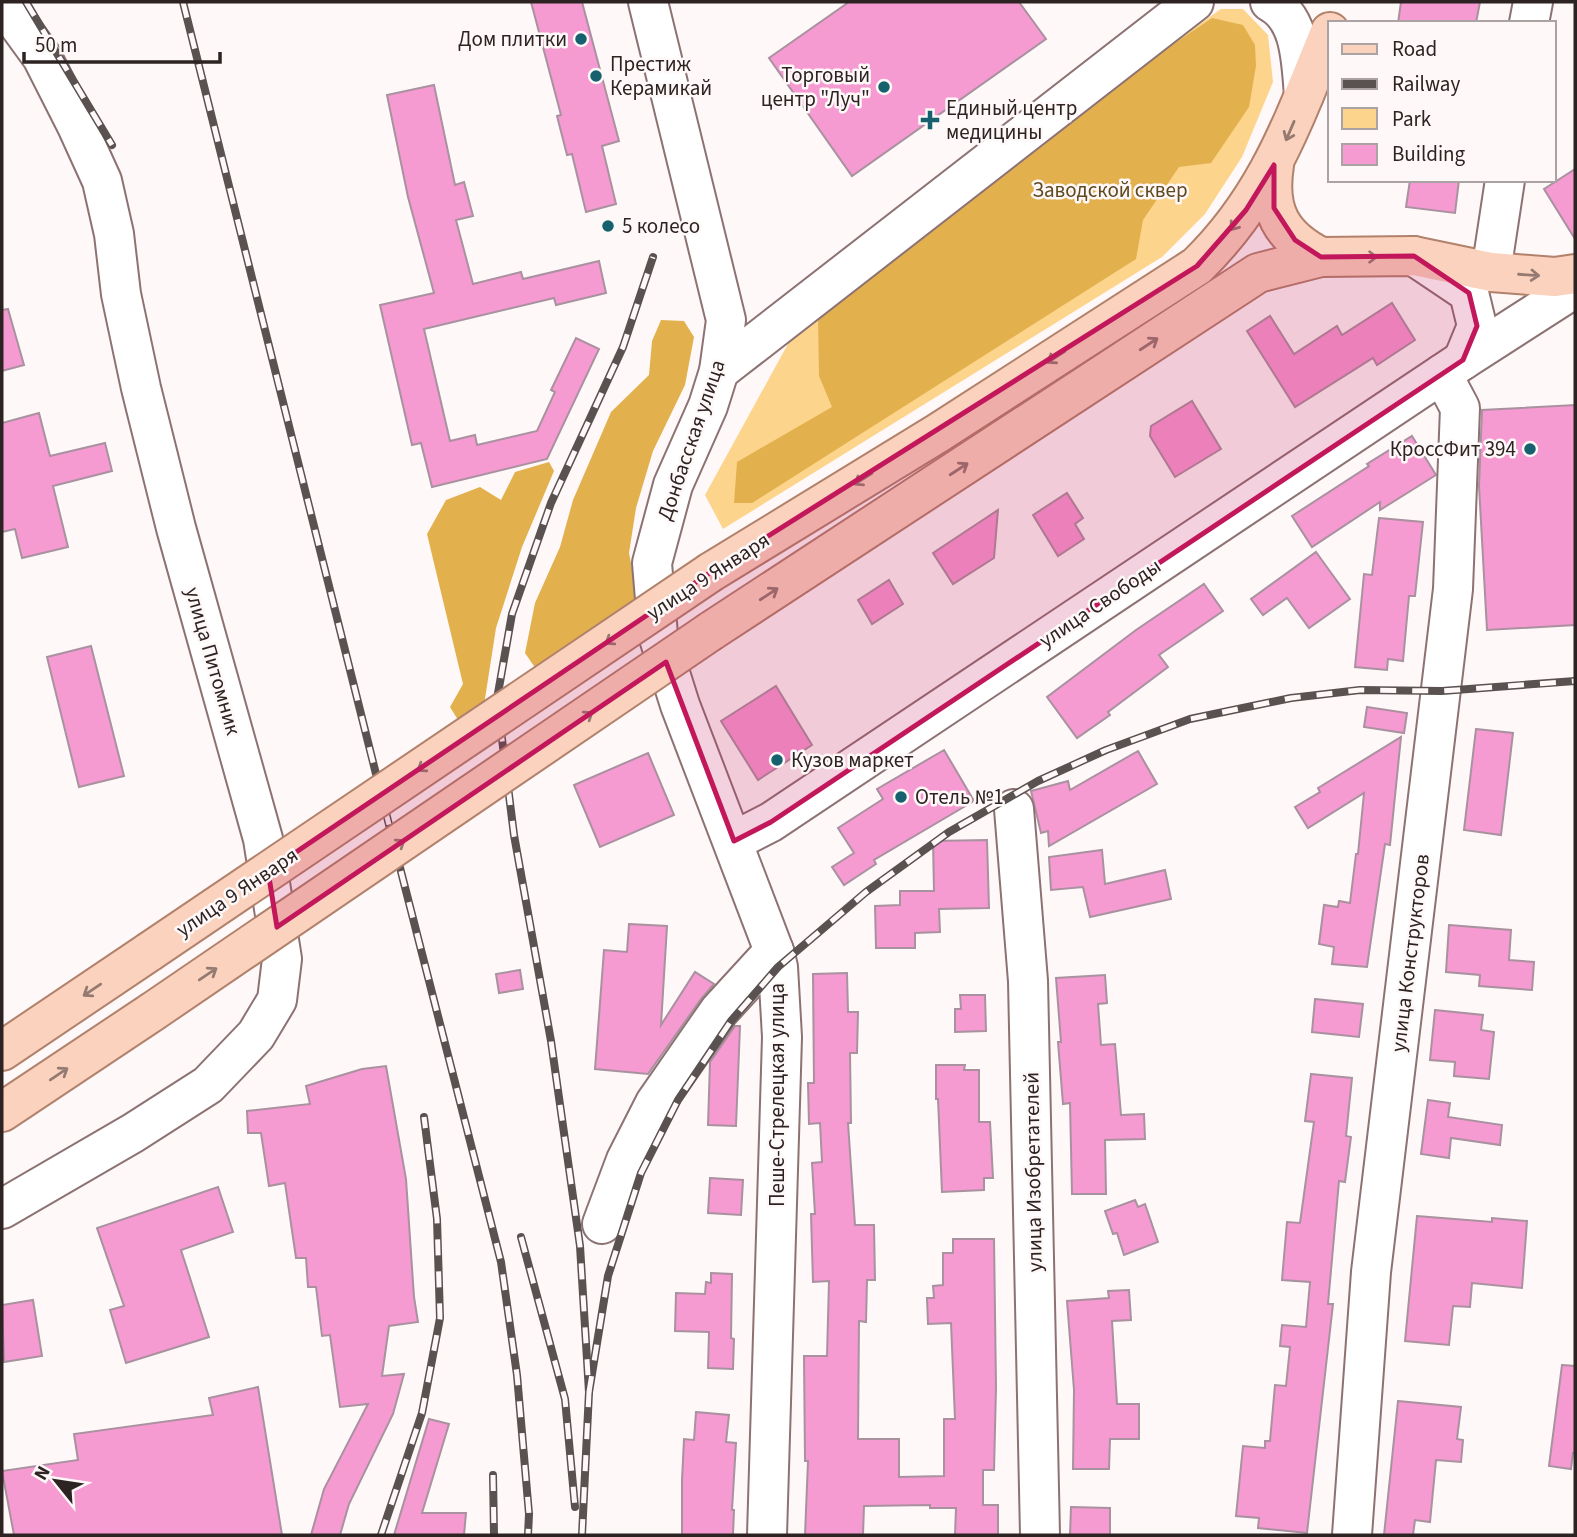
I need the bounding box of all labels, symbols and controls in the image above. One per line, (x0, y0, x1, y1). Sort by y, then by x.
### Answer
scale bar (24, 21, 220, 65)
legend (1328, 21, 1556, 182)
place label: Дом плитки (458, 24, 567, 54)
text: 50 m (35, 30, 77, 60)
marker: Дом плитки (573, 31, 589, 47)
text: Road (1392, 34, 1437, 64)
place label: Престиж Керамикай (610, 49, 712, 103)
place label: Торговый центр "Луч" (761, 60, 870, 114)
marker: Престиж Керамикай (588, 68, 604, 84)
text: Railway (1392, 69, 1460, 99)
marker: Торговый центр "Луч" (876, 79, 892, 95)
place label: Единый центр медицины (946, 93, 1077, 147)
text: Park (1392, 104, 1432, 134)
marker: Единый центр медицины (920, 110, 940, 130)
one-way arrow (1283, 119, 1296, 141)
text: Building (1392, 139, 1466, 169)
park label: Заводской сквер (1032, 175, 1188, 205)
place label: 5 колесо (622, 211, 700, 241)
one-way arrow (1229, 213, 1244, 231)
marker: 5 колесо (600, 218, 616, 234)
one-way arrow (1355, 250, 1378, 264)
one-way arrow (1518, 269, 1540, 282)
one-way arrow (1139, 337, 1158, 351)
one-way arrow (1046, 351, 1066, 365)
street label: Донбасская улица (649, 356, 733, 524)
place label: КроссФит 394 (1390, 434, 1516, 464)
marker: КроссФит 394 (1522, 441, 1538, 457)
one-way arrow (949, 462, 968, 476)
one-way arrow (854, 472, 874, 486)
street label: улица 9 Января (640, 525, 776, 627)
street label: улица Свободы (1033, 551, 1167, 655)
street label: улица Питомник (178, 583, 249, 739)
one-way arrow (758, 586, 778, 600)
one-way arrow (605, 631, 624, 645)
one-way arrow (574, 711, 593, 725)
place label: Кузов маркет (791, 745, 914, 775)
marker: Кузов маркет (769, 752, 785, 768)
one-way arrow (416, 758, 436, 772)
place label: Отель №1 (915, 782, 1004, 812)
marker: Отель №1 (893, 789, 909, 805)
one-way arrow (386, 839, 405, 853)
street label: улица 9 Января (170, 840, 304, 944)
street label: улица Конструкторов (1383, 852, 1437, 1054)
one-way arrow (198, 967, 217, 981)
one-way arrow (83, 983, 103, 997)
street label: Пеше-Стрелецкая улица (762, 983, 792, 1207)
one-way arrow (48, 1067, 68, 1081)
street label: улица Изобретателей (1016, 1072, 1050, 1272)
north arrow (21, 1446, 91, 1516)
text: N (28, 1461, 57, 1485)

